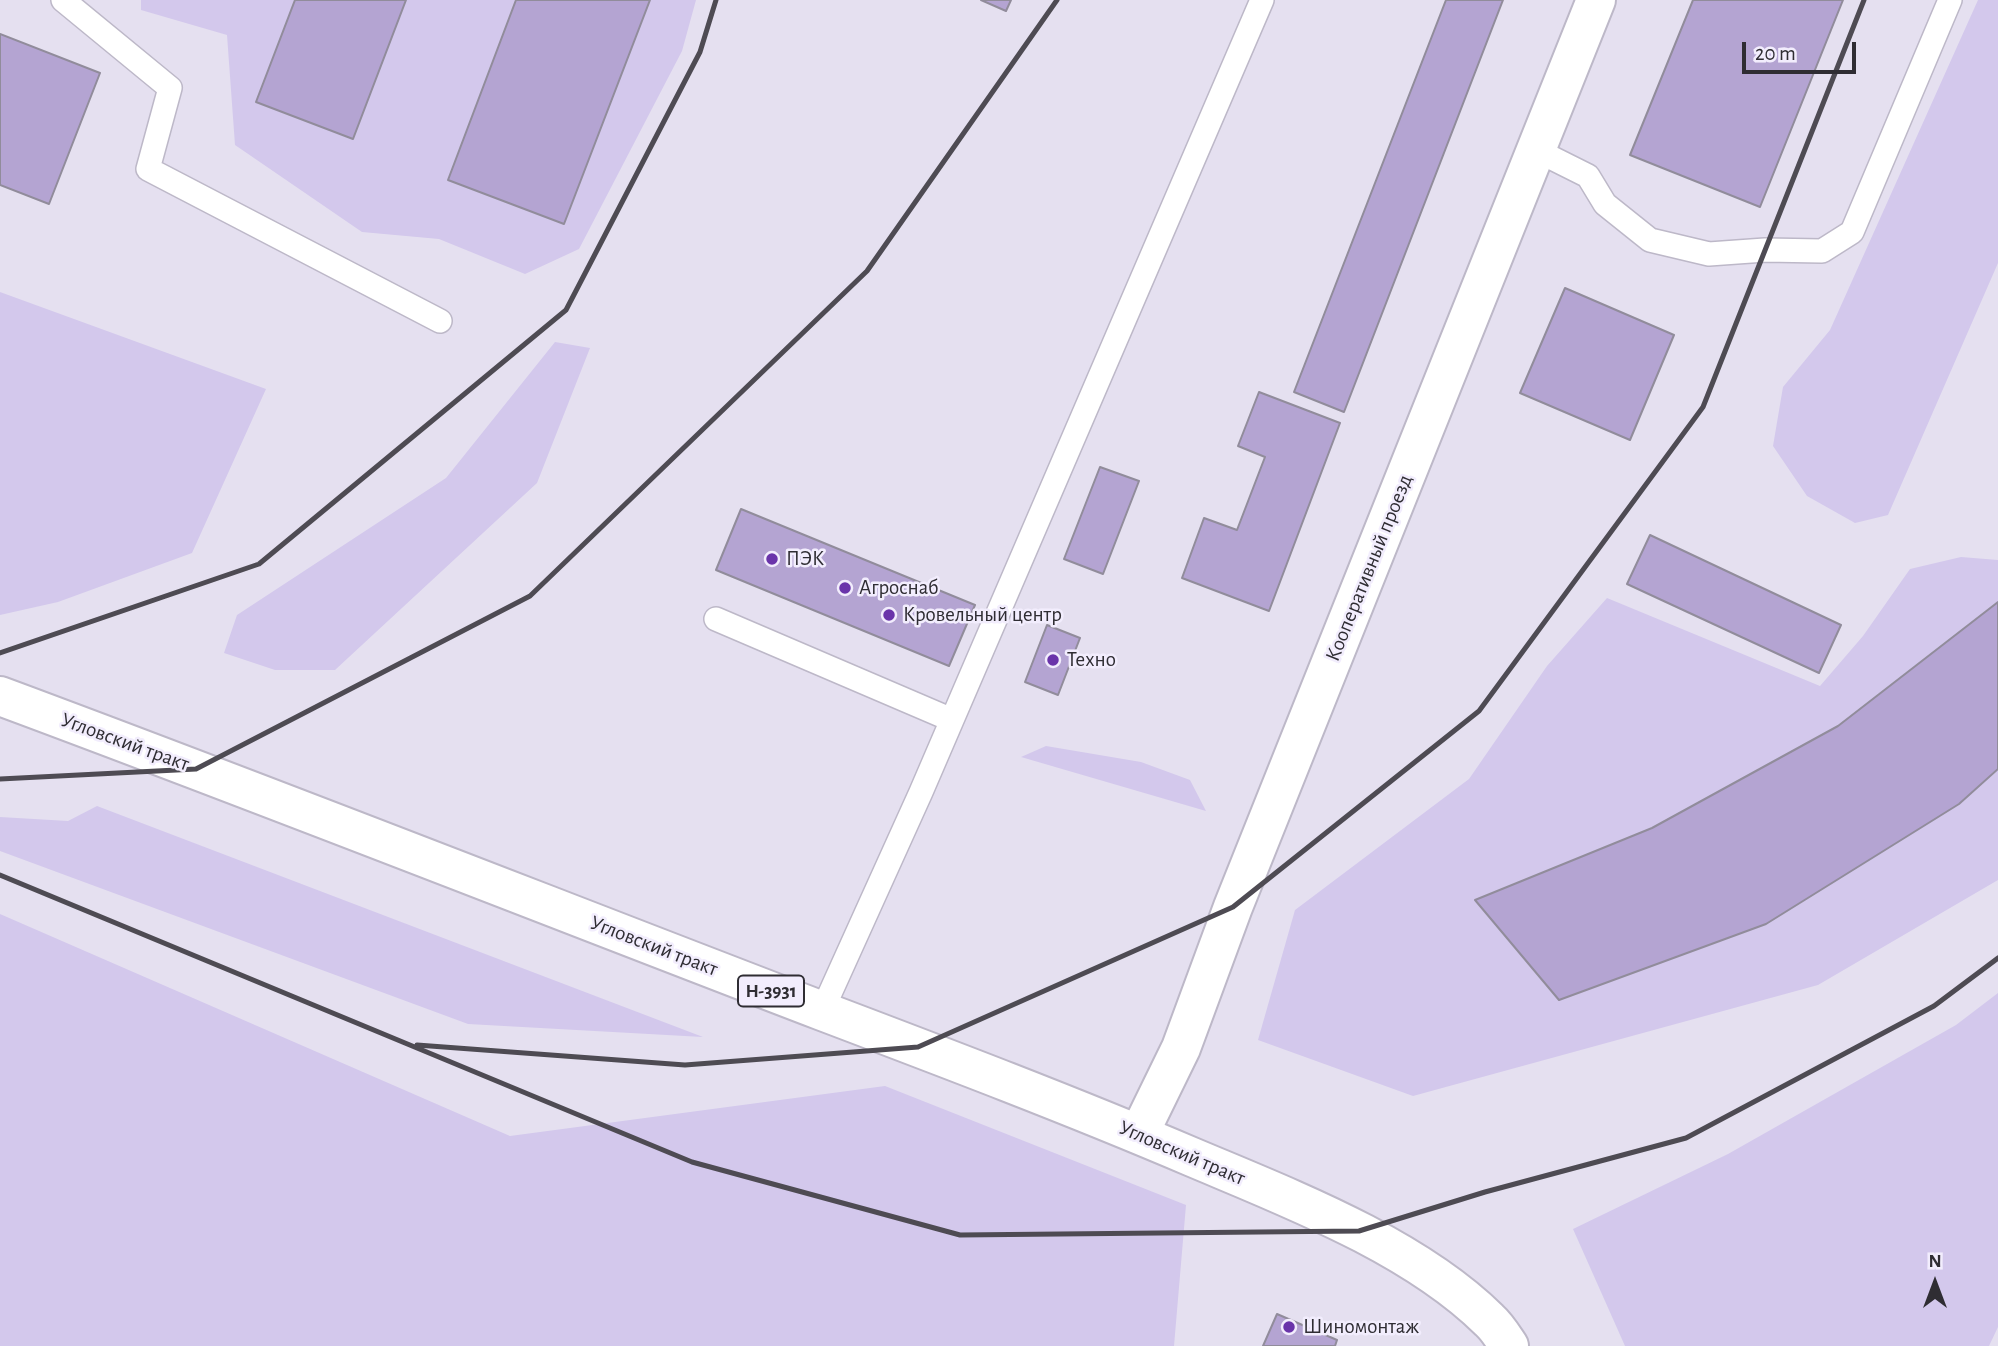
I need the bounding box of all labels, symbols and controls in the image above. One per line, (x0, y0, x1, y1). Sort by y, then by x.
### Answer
scale bar (1746, 28, 1860, 72)
text: 20 m (1755, 43, 1796, 64)
street label: Кооперативный проезд (1320, 471, 1418, 665)
place label: ПЭК (786, 546, 824, 572)
marker: ПЭК (764, 551, 780, 567)
place label: Агроснаб (859, 575, 939, 601)
marker: Агроснаб (837, 580, 853, 596)
place label: Кровельный центр (903, 602, 1062, 628)
marker: Кровельный центр (881, 607, 897, 623)
place label: Техно (1067, 647, 1116, 673)
marker: Техно (1045, 652, 1061, 668)
street label: Угловский тракт (57, 707, 193, 777)
street label: Угловский тракт (587, 910, 721, 982)
road number: Н-3931 (738, 976, 804, 1007)
street label: Угловский тракт (1115, 1115, 1249, 1191)
north arrow (1900, 1248, 1970, 1318)
text: N (1928, 1252, 1942, 1271)
place label: Шиномонтаж (1303, 1314, 1419, 1340)
marker: Шиномонтаж (1281, 1319, 1297, 1335)

